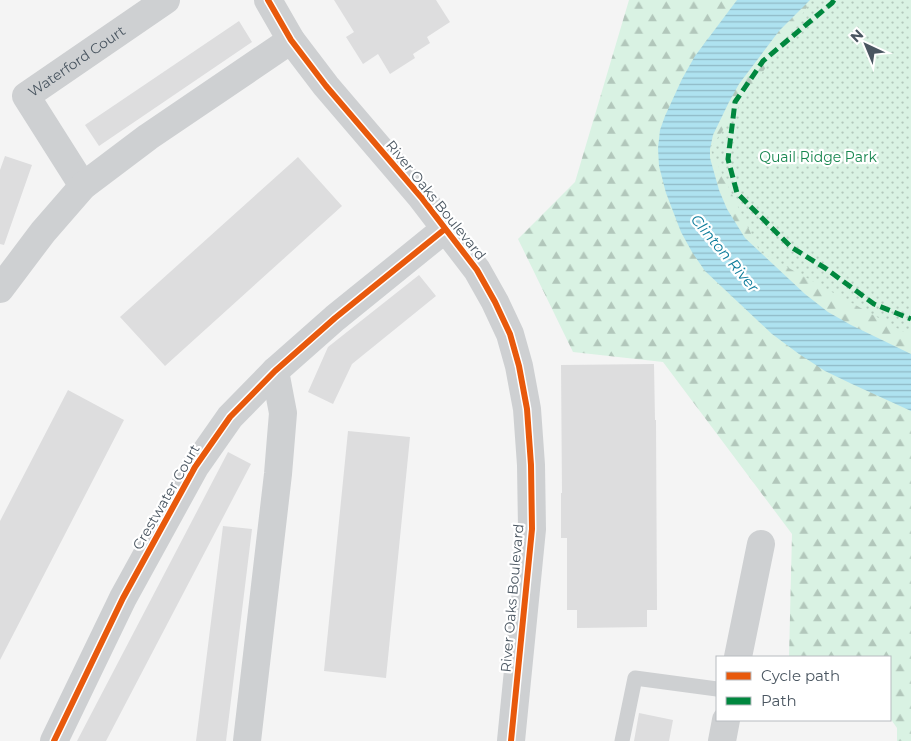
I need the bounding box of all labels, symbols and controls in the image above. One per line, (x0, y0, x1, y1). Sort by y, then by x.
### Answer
north arrow (841, 20, 891, 70)
street label: Waterford Court (25, 21, 129, 101)
text: N (847, 25, 867, 46)
street label: River Oaks Boulevard (382, 136, 490, 264)
park label: Quail Ridge Park (759, 148, 877, 166)
water label: Clinton River (687, 210, 764, 297)
street label: Crestwater Court (128, 441, 204, 553)
street label: River Oaks Boulevard (497, 523, 527, 673)
legend (716, 656, 891, 721)
text: Cycle path (761, 666, 840, 685)
text: Path (761, 691, 797, 710)

